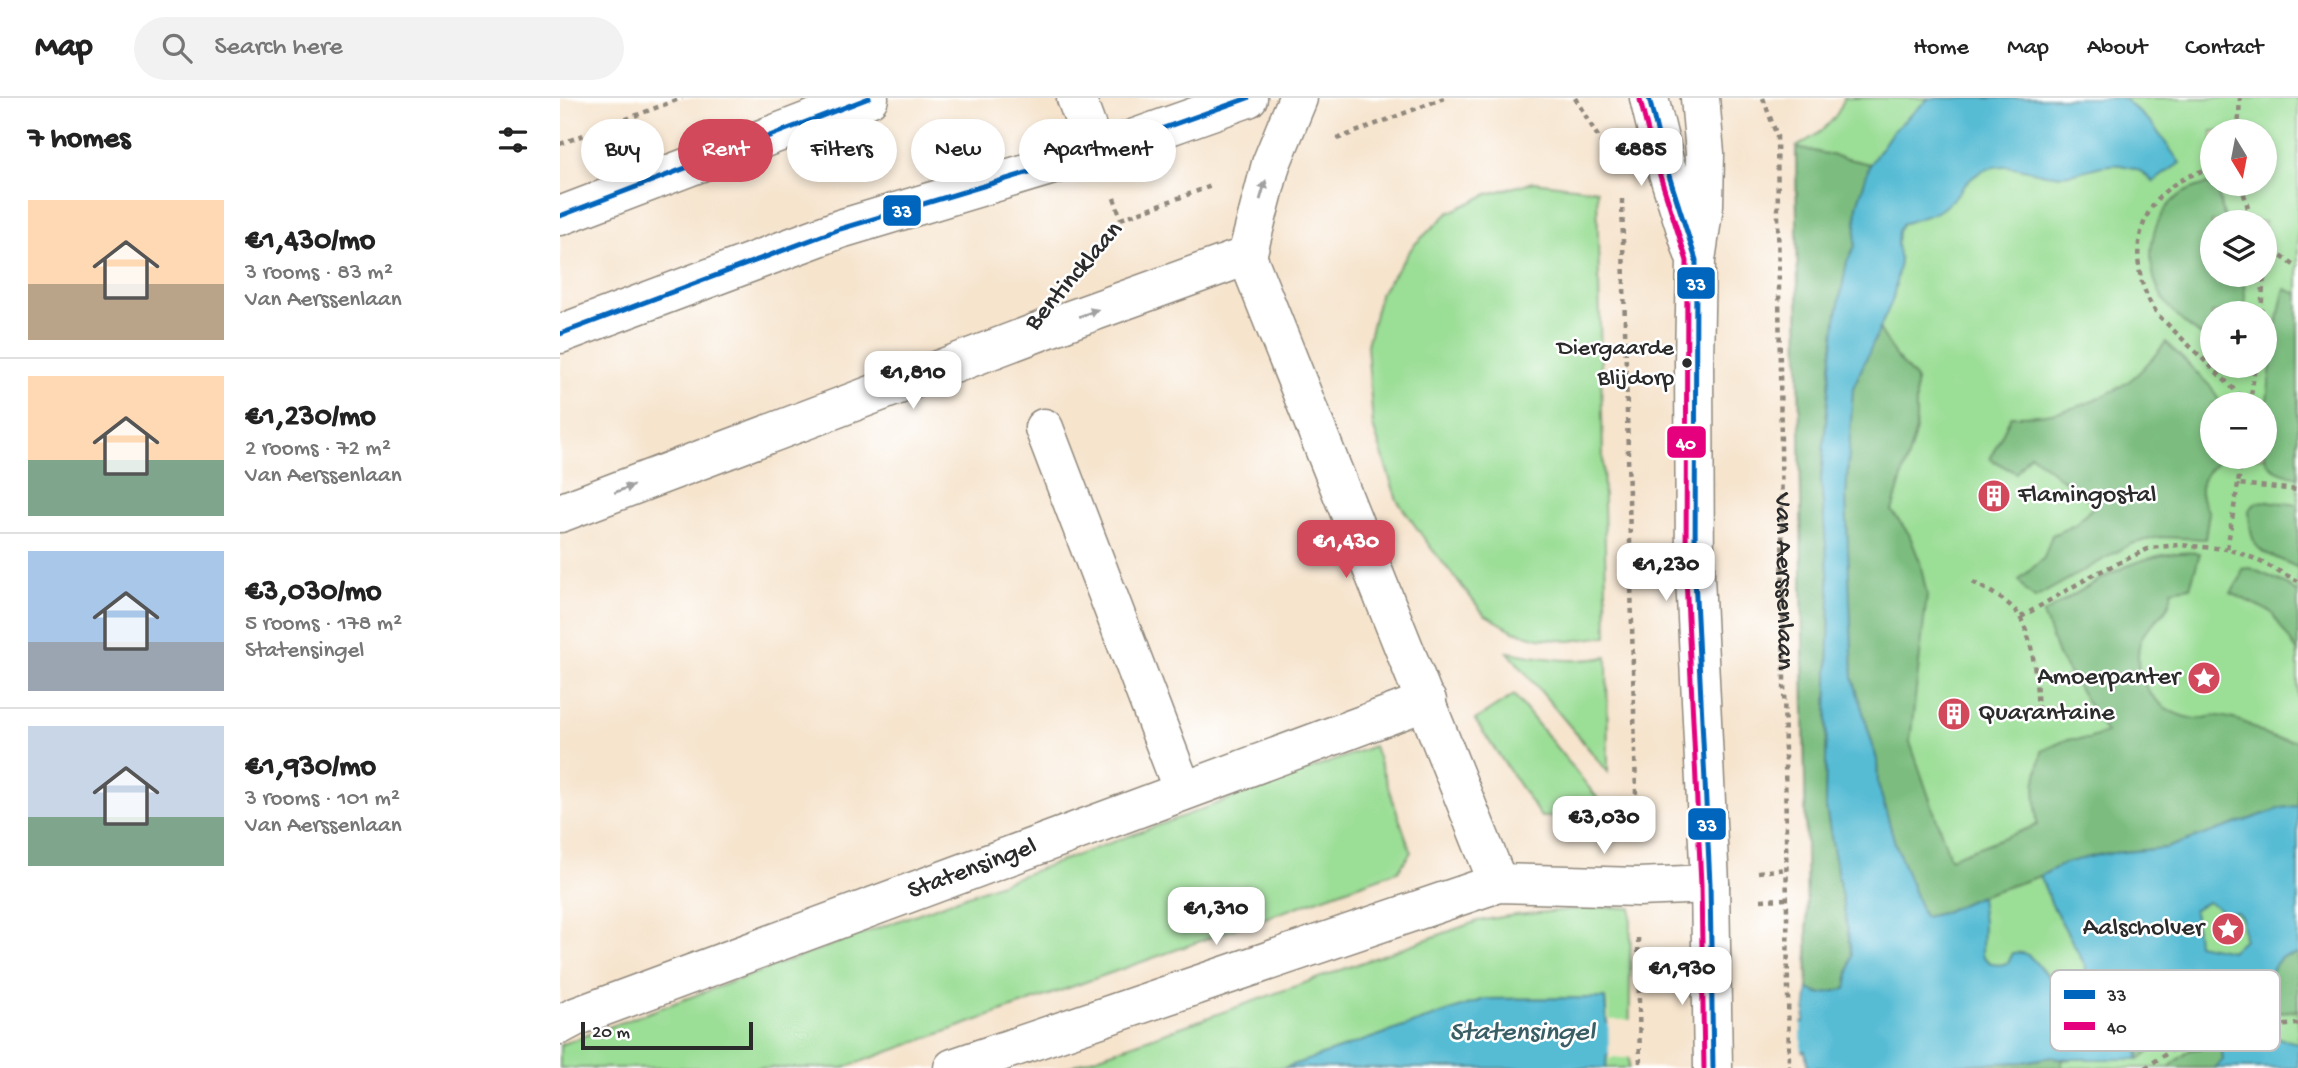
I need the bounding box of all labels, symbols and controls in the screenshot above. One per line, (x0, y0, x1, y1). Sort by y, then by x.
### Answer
search box (134, 17, 624, 80)
text: Map (35, 29, 92, 67)
icon: search (158, 29, 196, 67)
text: Search here (214, 33, 343, 64)
text: Home (1913, 34, 1969, 63)
text: Map (2007, 34, 2049, 63)
text: About (2087, 34, 2147, 63)
text: Contact (2185, 34, 2263, 63)
chip: Buy (581, 119, 664, 182)
chip: Rent (678, 119, 773, 182)
chip: Filters (787, 119, 897, 182)
chip: New (911, 119, 1005, 182)
chip: Apartment (1019, 119, 1176, 182)
north arrow (2200, 119, 2277, 196)
map controls (2200, 119, 2277, 469)
icon: filters (494, 121, 532, 159)
text: 7 homes (28, 123, 130, 158)
pin: €885 (1600, 129, 1682, 188)
text: €885 (1616, 137, 1667, 164)
one-way arrow (1259, 179, 1269, 200)
line badge: 33 (882, 194, 922, 227)
text: 33 (891, 202, 912, 225)
button: layers (2200, 210, 2277, 287)
street label: Bentincklaan (1018, 215, 1131, 339)
text: €1,430/mo (245, 225, 375, 260)
icon: home (84, 228, 168, 312)
text: 3 rooms · 83 m² (245, 260, 393, 287)
line badge: 33 (1676, 266, 1716, 300)
text: 33 (1685, 275, 1706, 298)
text: Van Aerssenlaan (245, 287, 402, 314)
button: + (2200, 301, 2277, 378)
one-way arrow (1078, 308, 1099, 319)
place label: Diergaarde Blijdorp (1555, 335, 1675, 394)
pin: €1,810 (856, 352, 970, 411)
marker: Diergaarde Blijdorp (1680, 356, 1694, 370)
text: €1,810 (880, 360, 946, 387)
button: − (2200, 392, 2277, 469)
text: €1,230/mo (245, 401, 376, 436)
icon: home (84, 404, 168, 488)
line badge: 40 (1666, 425, 1707, 459)
text: 40 (1675, 434, 1696, 457)
text: 2 rooms · 72 m² (245, 436, 391, 463)
text: Van Aerssenlaan (245, 463, 402, 490)
building icon: Flamingostal (1975, 477, 2013, 515)
place label: Flamingostal (2017, 481, 2157, 512)
one-way arrow (613, 483, 634, 494)
street label: Van Aerssenlaan (1766, 492, 1799, 671)
pin: €1,430 (1289, 520, 1403, 580)
text: €1,430 (1313, 529, 1379, 556)
pin: €1,230 (1609, 544, 1723, 603)
text: €1,230 (1633, 552, 1699, 579)
text: €3,030/mo (245, 576, 382, 611)
icon: home (84, 579, 168, 663)
text: 5 rooms · 178 m² (245, 611, 402, 638)
text: Statensingel (245, 638, 364, 665)
place icon: Amoerpanter (2185, 659, 2223, 697)
place label: Amoerpanter (2037, 663, 2183, 694)
building icon: Quarantaine (1935, 695, 1973, 733)
place label: Quarantaine (1978, 699, 2115, 730)
text: €1,930/mo (245, 751, 376, 786)
icon: home (84, 754, 168, 838)
text: 3 rooms · 101 m² (245, 786, 400, 813)
pin: €3,030 (1547, 796, 1661, 856)
text: €3,030 (1569, 805, 1639, 832)
line badge: 33 (1687, 807, 1727, 841)
text: Van Aerssenlaan (245, 813, 402, 840)
text: 33 (1696, 816, 1717, 839)
street label: Statensingel (904, 832, 1041, 908)
pin: €1,310 (1159, 888, 1273, 947)
text: €1,310 (1184, 896, 1248, 923)
place icon: Aalscholver (2209, 910, 2247, 948)
place label: Aalscholver (2083, 914, 2207, 945)
pin: €1,930 (1625, 948, 1739, 1007)
text: €1,930 (1649, 956, 1715, 983)
legend (2050, 970, 2280, 1051)
text: 33 (2106, 986, 2127, 1009)
water label: Statensingel (1449, 1017, 1597, 1050)
text: 40 (2107, 1018, 2127, 1041)
scale bar (581, 1019, 752, 1051)
text: 20 m (592, 1022, 630, 1045)

